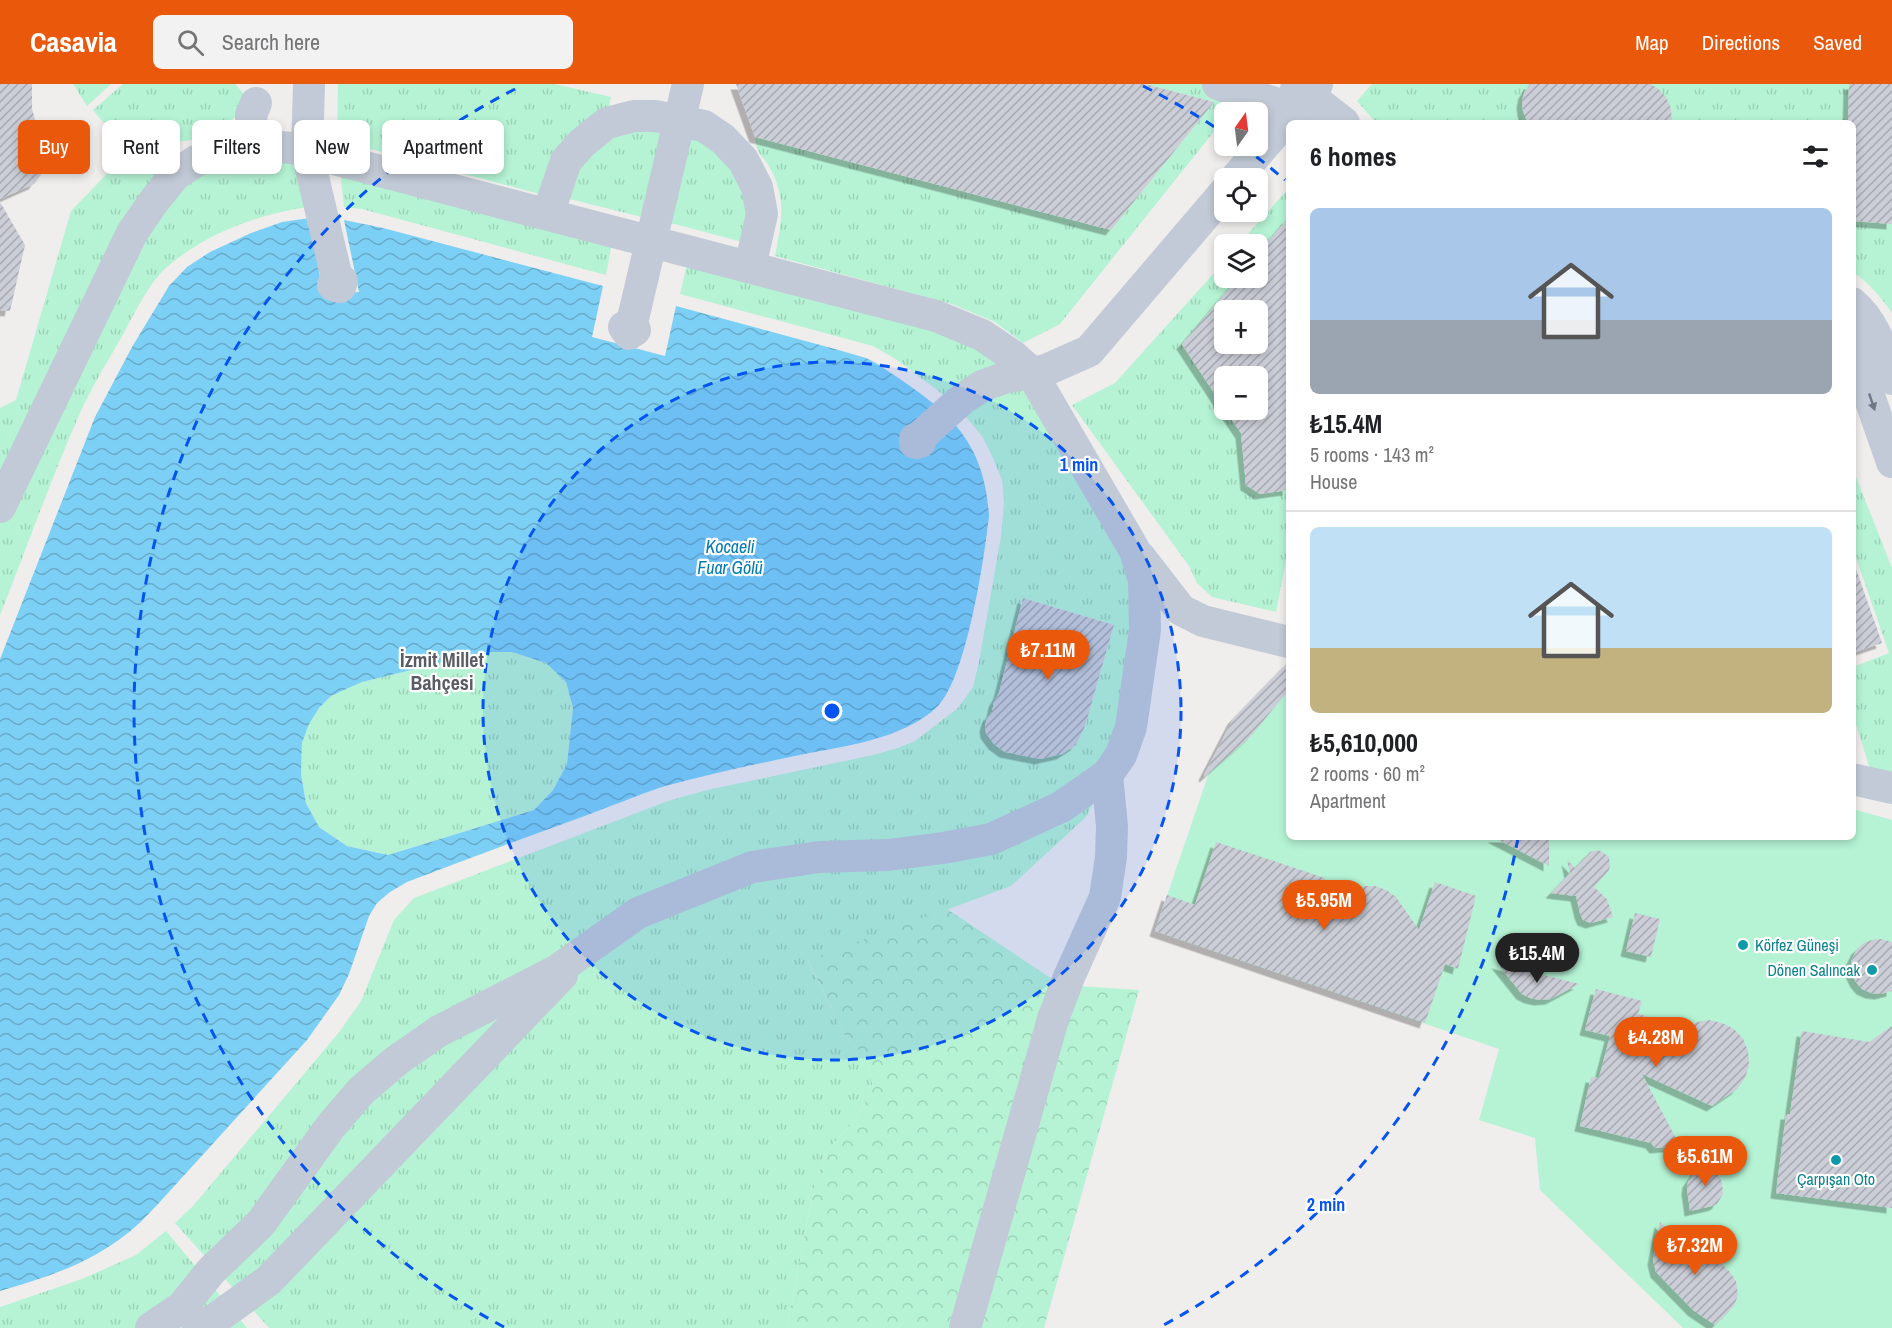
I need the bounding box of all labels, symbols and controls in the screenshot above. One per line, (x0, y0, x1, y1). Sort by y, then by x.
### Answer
search box (153, 15, 573, 69)
text: Casavia (30, 23, 117, 61)
icon: search (174, 26, 207, 59)
text: Search here (222, 27, 320, 57)
text: Map (1635, 28, 1669, 57)
text: Directions (1702, 28, 1780, 57)
text: Saved (1813, 28, 1862, 57)
north arrow (1214, 102, 1268, 156)
map controls (1214, 102, 1268, 420)
chip: Buy (18, 120, 90, 174)
chip: Rent (102, 120, 180, 174)
chip: Filters (192, 120, 282, 174)
chip: New (294, 120, 370, 174)
chip: Apartment (382, 120, 504, 174)
text: 6 homes (1310, 139, 1397, 174)
icon: filters (1799, 140, 1832, 173)
button: locate (1214, 168, 1268, 222)
button: layers (1214, 234, 1268, 288)
icon: home (1517, 247, 1625, 355)
button: + (1214, 300, 1268, 354)
button: − (1214, 366, 1268, 420)
one-way arrow (1867, 394, 1877, 412)
text: ₺15.4M (1310, 406, 1382, 441)
text: 5 rooms · 143 m² (1310, 441, 1434, 468)
text: 1 min (1060, 452, 1098, 477)
text: House (1310, 468, 1357, 495)
water label: Kocaeli Fuar Gölü (697, 534, 763, 580)
icon: home (1517, 566, 1625, 674)
pin: ₺7.11M (999, 630, 1097, 681)
text: ₺7.11M (1021, 636, 1075, 663)
district label: İzmit Millet Bahçesi (400, 646, 484, 696)
centre of rings (822, 701, 842, 721)
text: ₺5,610,000 (1310, 725, 1418, 760)
text: 2 rooms · 60 m² (1310, 760, 1425, 787)
text: Apartment (1310, 787, 1386, 814)
pin: ₺5.95M (1275, 880, 1373, 931)
text: ₺5.95M (1296, 886, 1352, 913)
pin: ₺15.4M (1488, 933, 1586, 984)
place label: Körfez Güneşi (1755, 934, 1839, 956)
marker: Körfez Güneşi (1736, 938, 1750, 952)
text: ₺15.4M (1509, 939, 1565, 966)
place label: Dönen Salıncak (1767, 959, 1860, 981)
marker: Dönen Salıncak (1865, 963, 1879, 977)
pin: ₺4.28M (1607, 1017, 1705, 1068)
text: ₺4.28M (1628, 1023, 1684, 1050)
pin: ₺5.61M (1656, 1136, 1754, 1187)
text: ₺5.61M (1677, 1142, 1733, 1169)
marker: Çarpışan Oto (1829, 1153, 1843, 1167)
place label: Çarpışan Oto (1797, 1168, 1875, 1190)
text: 2 min (1307, 1192, 1345, 1217)
pin: ₺7.32M (1646, 1225, 1744, 1276)
text: ₺7.32M (1667, 1231, 1723, 1258)

